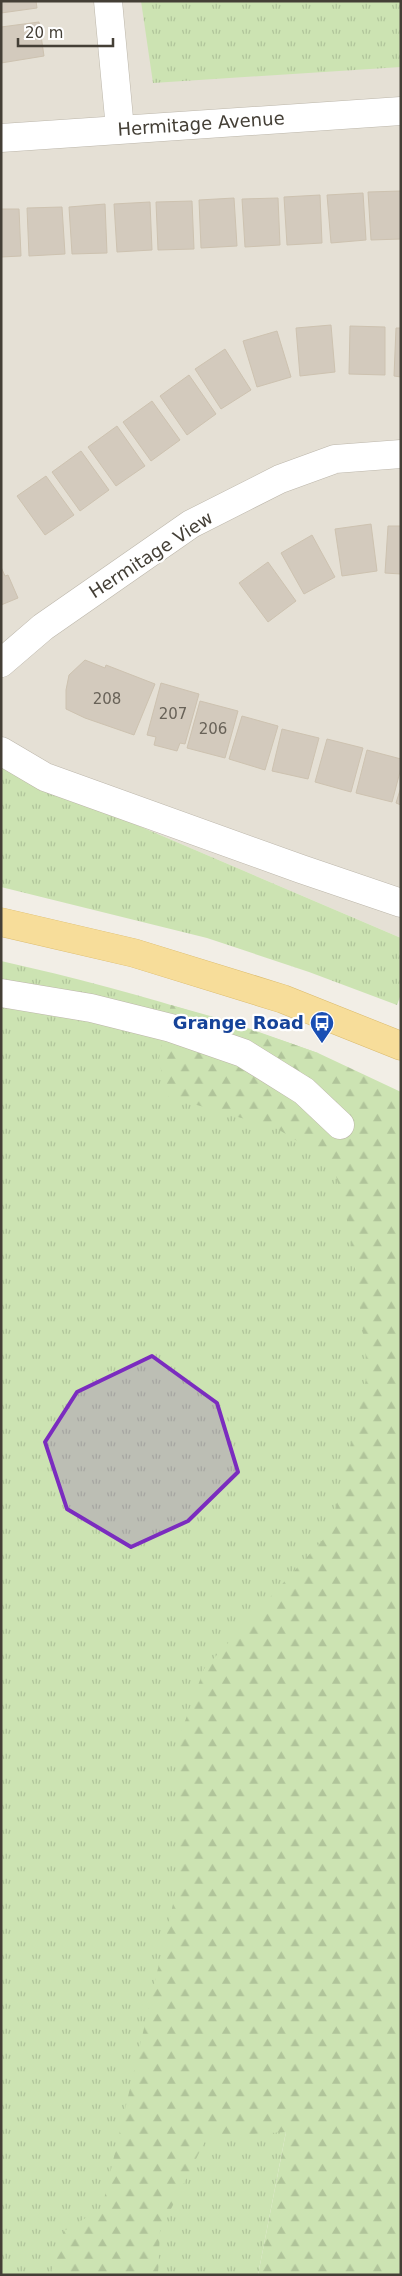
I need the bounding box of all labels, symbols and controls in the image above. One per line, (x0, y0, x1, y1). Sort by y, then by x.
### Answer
scale bar (18, 15, 112, 47)
text: 20 m (25, 24, 63, 42)
street label: Hermitage Avenue (117, 107, 285, 140)
street label: Hermitage View (85, 507, 217, 602)
house number: 208 (93, 690, 121, 708)
house number: 207 (159, 705, 187, 723)
house number: 206 (199, 720, 227, 738)
bus stop icon: Grange Road (309, 1010, 335, 1044)
place label: Grange Road (173, 1012, 304, 1033)

